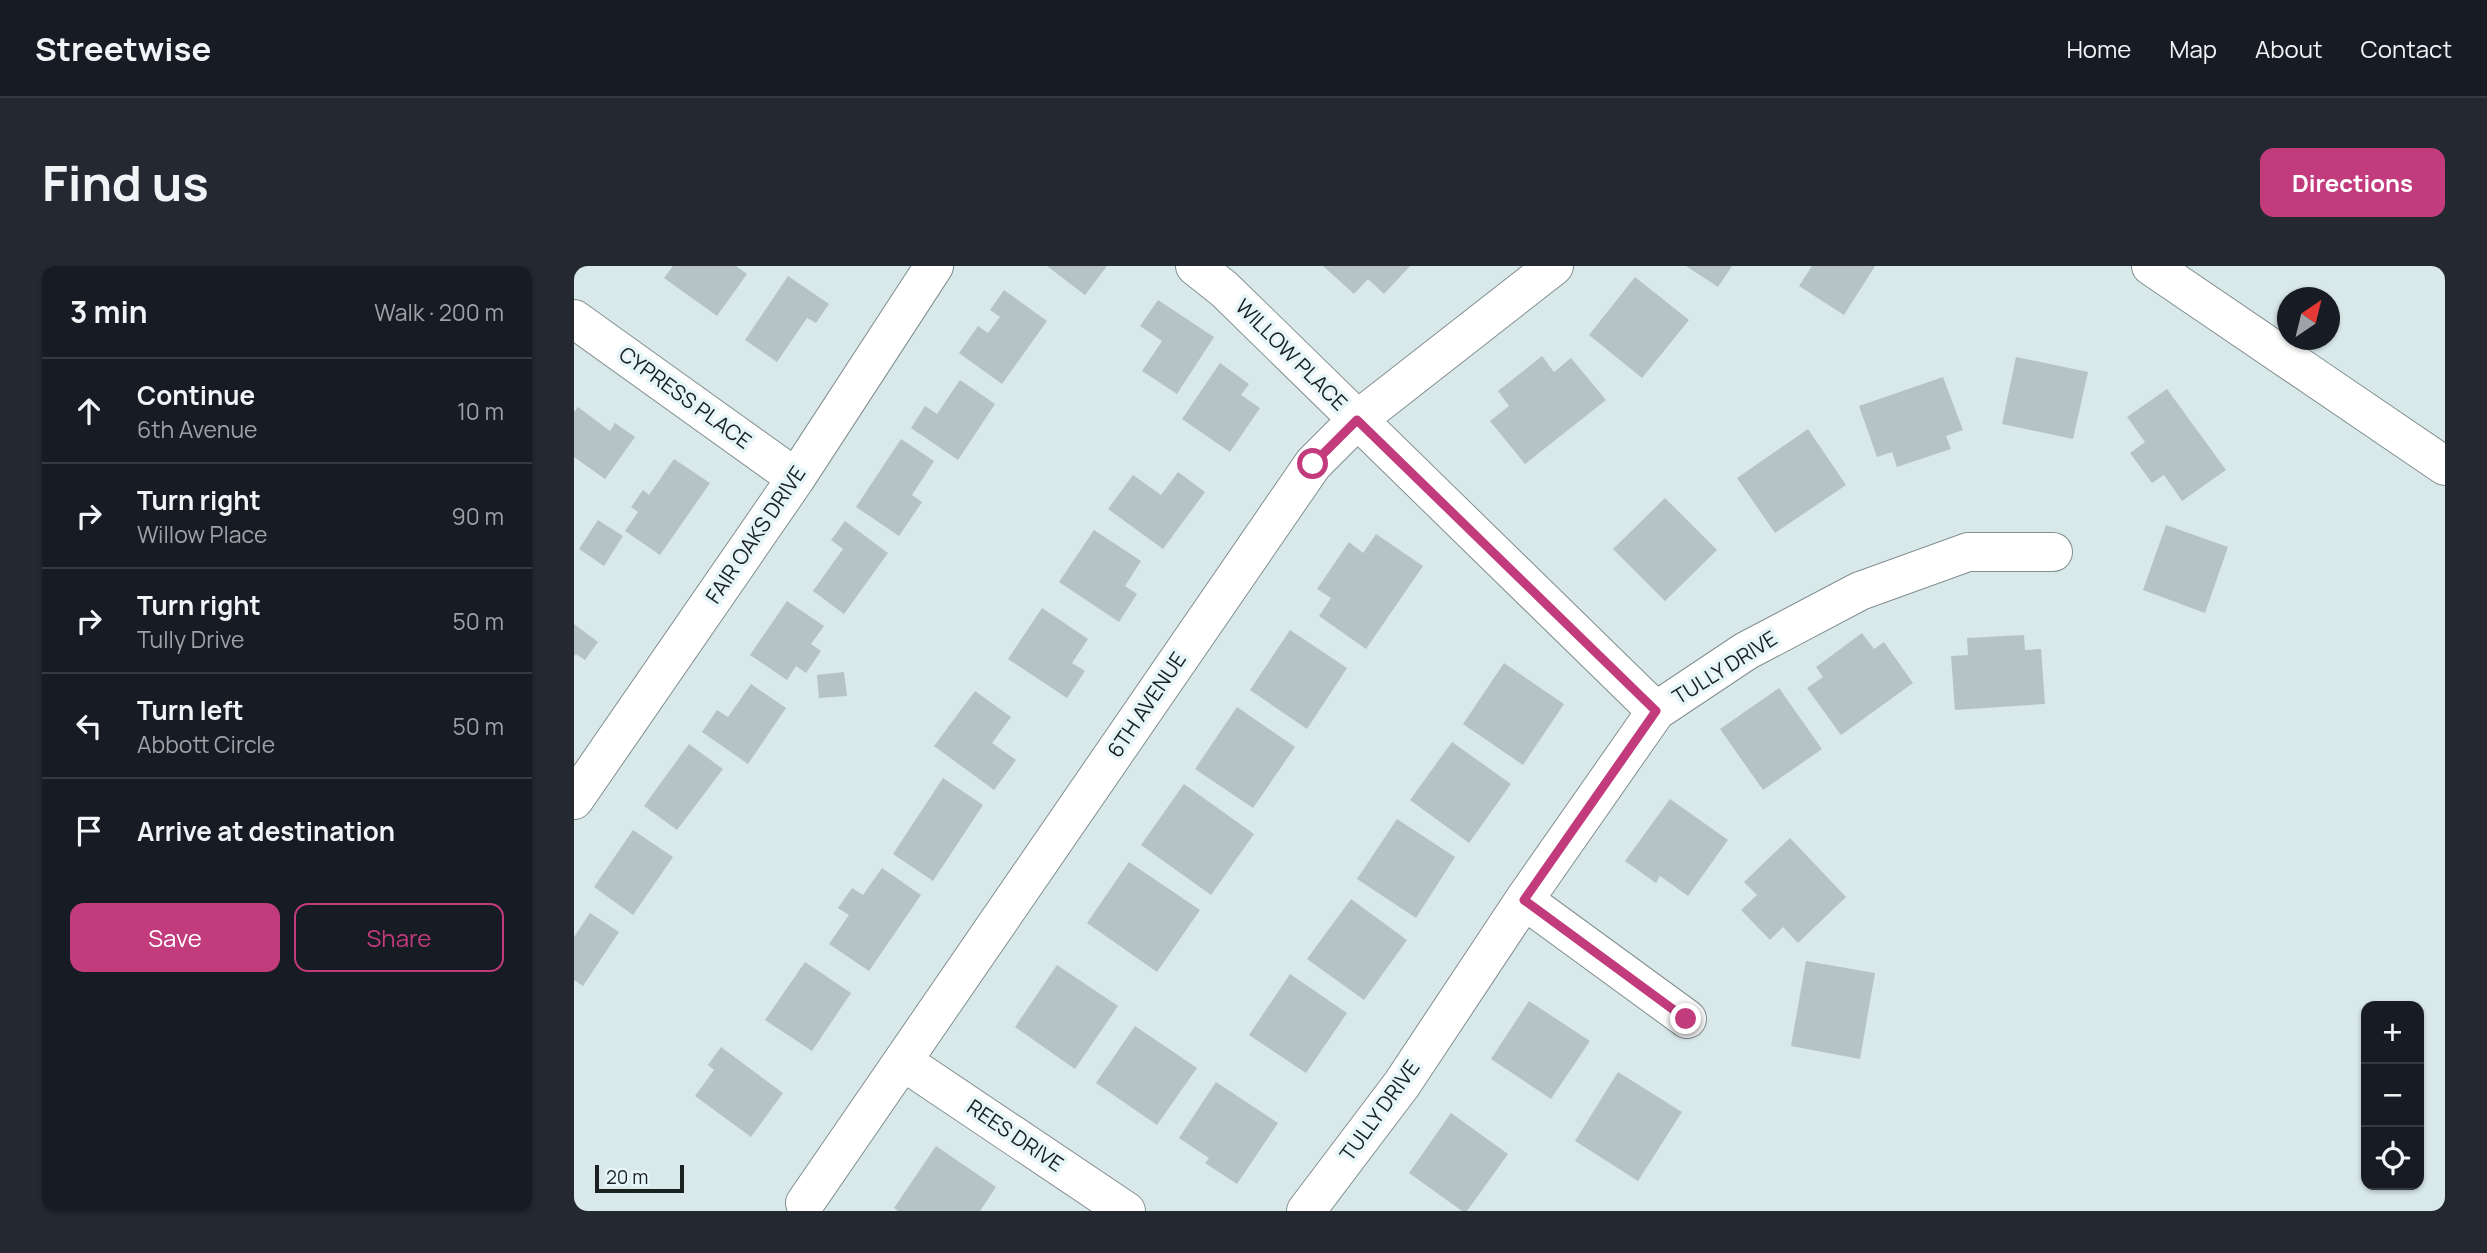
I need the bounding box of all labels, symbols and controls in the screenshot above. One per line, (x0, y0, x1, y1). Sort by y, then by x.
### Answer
text: Streetwise (35, 26, 211, 71)
text: Home (2066, 32, 2131, 65)
text: Map (2169, 32, 2217, 65)
text: About (2255, 32, 2323, 65)
text: Contact (2361, 32, 2452, 65)
button: Directions (2260, 148, 2445, 217)
text: Find us (42, 149, 209, 216)
north arrow (2277, 287, 2340, 350)
text: 3 min (70, 291, 148, 332)
street label: WILLOW PLACE (1230, 292, 1354, 416)
text: Walk · 200 m (374, 296, 504, 328)
street label: CYPRESS PLACE (614, 340, 757, 455)
text: Continue (137, 377, 255, 413)
icon: ahead (70, 392, 108, 430)
text: 10 m (457, 395, 504, 427)
text: 6th Avenue (137, 413, 257, 445)
route start (1297, 448, 1328, 479)
street label: FAIR OAKS DRIVE (699, 460, 812, 609)
text: Turn right (137, 482, 261, 518)
icon: right (70, 497, 108, 535)
text: 90 m (452, 500, 504, 532)
text: Willow Place (137, 518, 267, 550)
text: Turn right (137, 587, 261, 623)
icon: right (70, 602, 108, 640)
text: 50 m (453, 605, 504, 637)
text: Tully Drive (137, 623, 244, 655)
street label: TULLY DRIVE (1667, 624, 1782, 710)
street label: 6TH AVENUE (1101, 646, 1192, 763)
text: Turn left (137, 692, 244, 728)
icon: left (70, 707, 108, 745)
text: 50 m (453, 710, 504, 742)
text: Abbott Circle (137, 728, 275, 760)
icon: arrive (70, 812, 108, 850)
text: Arrive at destination (137, 813, 395, 849)
button: Save (70, 903, 280, 972)
button: Share (294, 903, 504, 972)
map controls (2361, 1001, 2424, 1190)
button: + (2361, 1001, 2424, 1064)
route end (1670, 1003, 1701, 1034)
street label: TULLY DRIVE (1333, 1054, 1425, 1167)
button: − (2361, 1064, 2424, 1127)
street label: REES DRIVE (962, 1093, 1069, 1178)
button: locate (2361, 1127, 2424, 1190)
scale bar (595, 1162, 684, 1194)
text: 20 m (606, 1164, 648, 1190)

